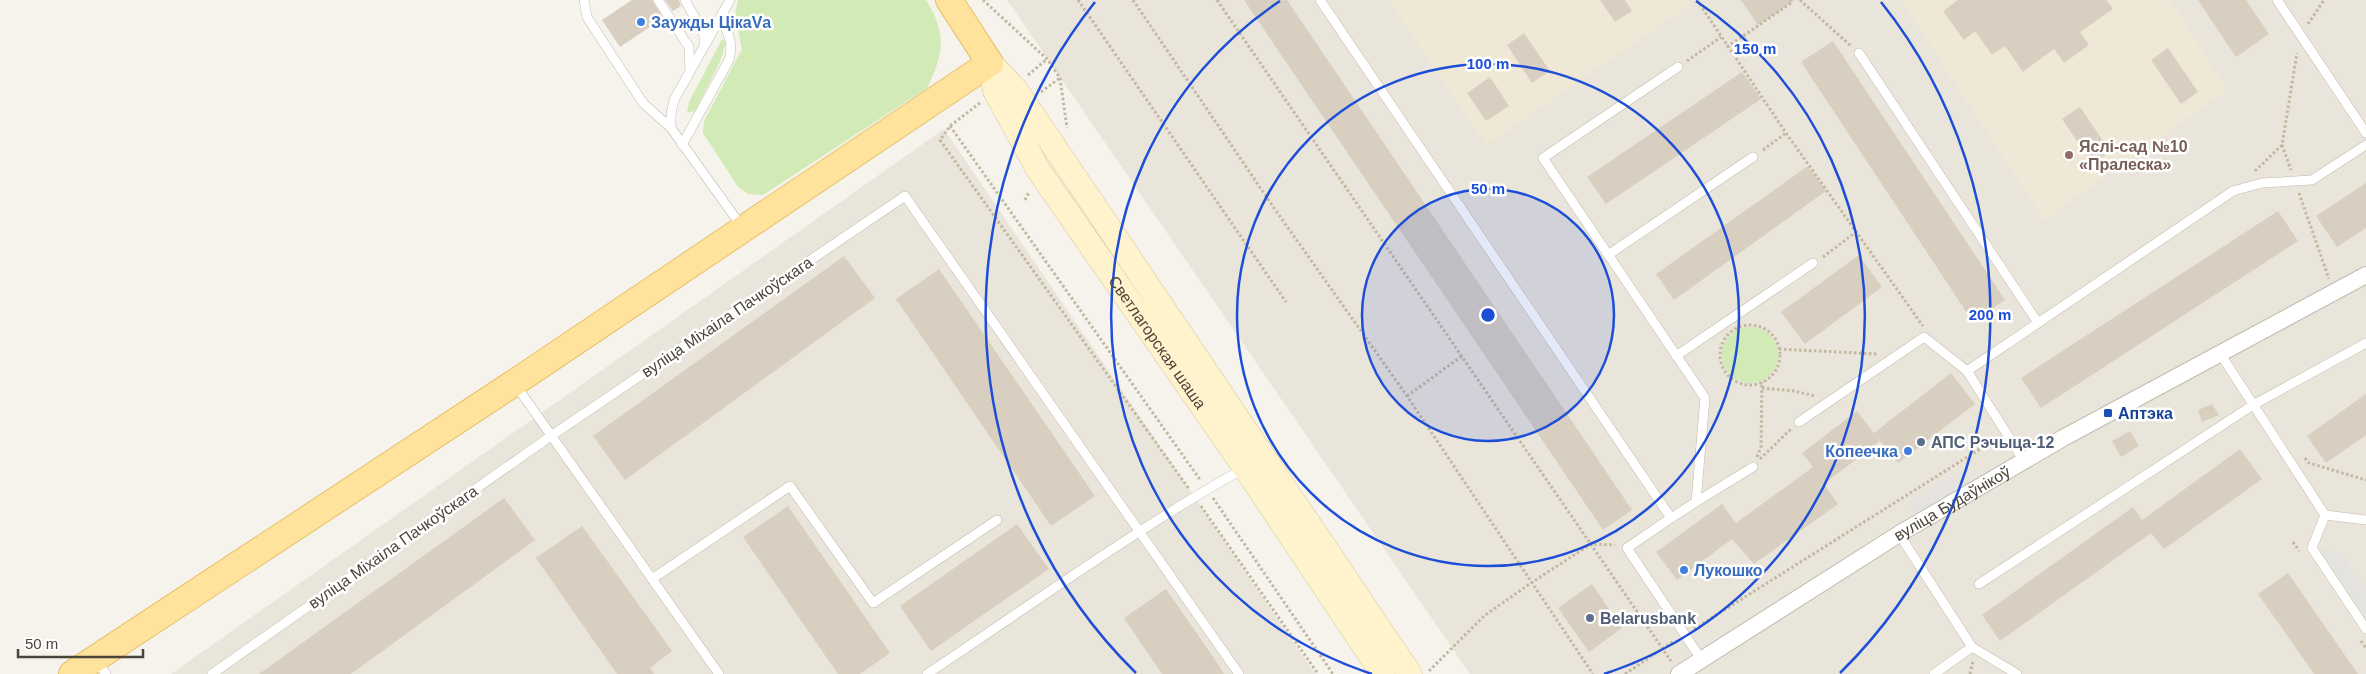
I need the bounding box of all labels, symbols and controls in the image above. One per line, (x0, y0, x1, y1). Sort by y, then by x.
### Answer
place label: Заужды ЦікаVа (651, 14, 771, 31)
marker: Заужды ЦікаVа (635, 16, 647, 28)
text: 150 m (1734, 40, 1776, 57)
text: 100 m (1467, 55, 1509, 72)
place label: Яслі-сад №10 «Пралеска» (2079, 138, 2188, 173)
marker: Яслі-сад №10 «Пралеска» (2063, 149, 2075, 161)
text: 50 m (1471, 180, 1505, 197)
street label: вуліца Міхаіла Пачкоўскага (638, 253, 816, 381)
street label: Светлагорская шаша (1106, 272, 1210, 412)
centre of rings (1479, 306, 1497, 324)
text: 200 m (1969, 306, 2011, 323)
place label: Аптэка (2118, 405, 2173, 422)
marker: Аптэка (2102, 407, 2114, 419)
place label: АПС Рэчыца-12 (1931, 434, 2054, 451)
marker: АПС Рэчыца-12 (1915, 436, 1927, 448)
place label: Копеечка (1825, 443, 1898, 460)
marker: Копеечка (1902, 445, 1914, 457)
street label: вуліца Будаўнікоў (1891, 462, 2013, 544)
street label: вуліца Міхаіла Пачкоўскага (305, 482, 481, 612)
place label: Лукошко (1694, 562, 1763, 579)
marker: Лукошко (1678, 564, 1690, 576)
place label: Belarusbank (1600, 610, 1696, 627)
marker: Belarusbank (1584, 612, 1596, 624)
scale bar (18, 626, 142, 658)
text: 50 m (25, 635, 58, 652)

